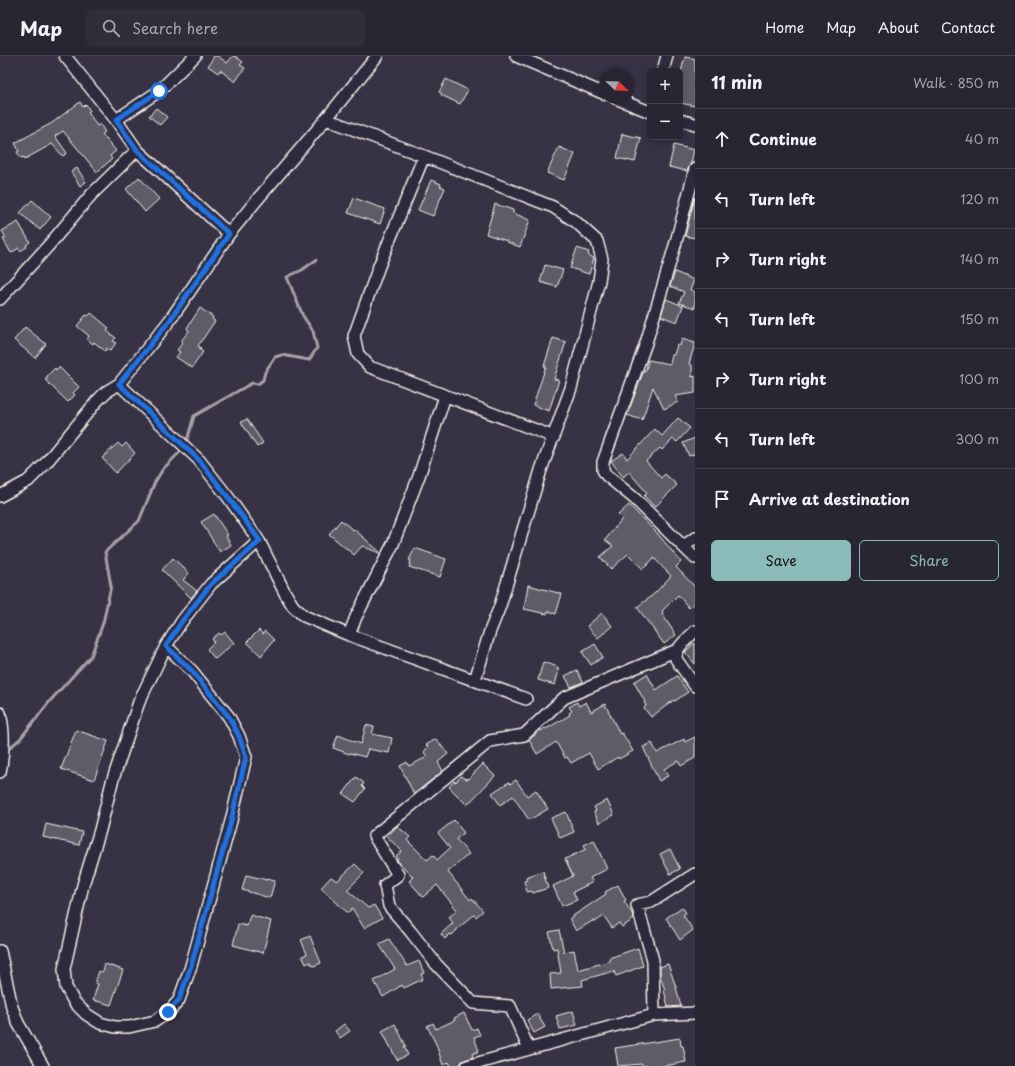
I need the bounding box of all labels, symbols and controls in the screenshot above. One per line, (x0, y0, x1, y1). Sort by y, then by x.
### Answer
search box (86, 10, 366, 46)
text: Map (20, 14, 62, 42)
text: Search here (132, 16, 218, 39)
icon: search (100, 17, 122, 39)
text: Home (765, 17, 804, 38)
text: Map (826, 17, 856, 38)
text: About (878, 17, 919, 38)
text: Contact (941, 17, 995, 38)
north arrow (599, 68, 635, 104)
map controls (647, 68, 683, 140)
button: + (647, 68, 683, 104)
text: 11 min (711, 69, 763, 95)
text: Walk · 850 m (913, 73, 999, 92)
route start (150, 82, 168, 100)
button: − (647, 104, 683, 140)
text: Continue (749, 127, 817, 150)
icon: ahead (711, 128, 733, 150)
text: 40 m (965, 129, 999, 148)
text: Turn left (749, 187, 815, 210)
icon: left (711, 188, 733, 210)
text: 120 m (960, 189, 999, 208)
text: Turn right (749, 247, 826, 270)
icon: right (711, 248, 733, 270)
text: 140 m (960, 249, 999, 268)
text: Turn left (749, 307, 815, 330)
icon: left (711, 308, 733, 330)
text: 150 m (960, 309, 999, 328)
text: Turn right (749, 367, 826, 390)
icon: right (711, 368, 733, 390)
text: 100 m (959, 369, 999, 388)
text: Turn left (749, 427, 815, 450)
icon: left (711, 428, 733, 450)
text: 300 m (955, 429, 999, 448)
text: Arrive at destination (749, 487, 910, 510)
icon: arrive (711, 488, 733, 510)
button: Save (711, 540, 851, 581)
button: Share (859, 540, 999, 581)
route end (159, 1003, 177, 1021)

